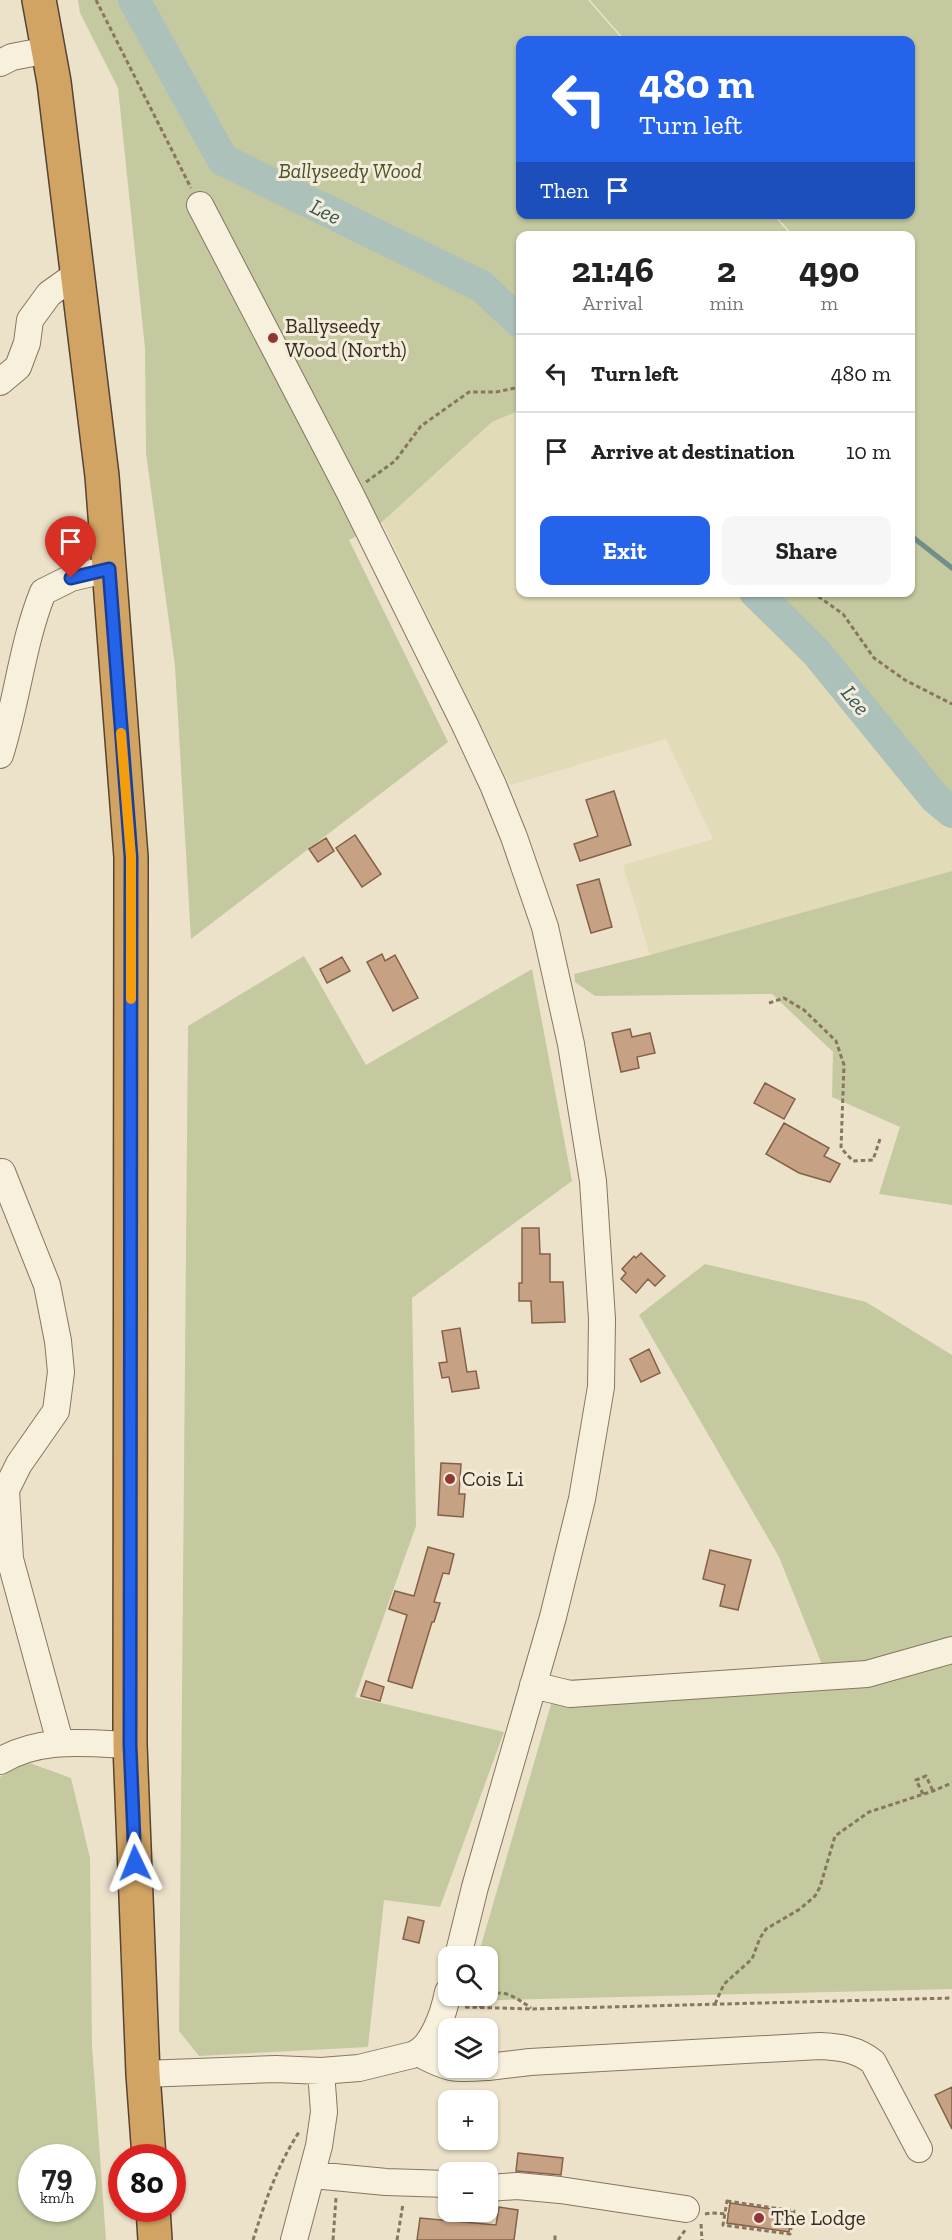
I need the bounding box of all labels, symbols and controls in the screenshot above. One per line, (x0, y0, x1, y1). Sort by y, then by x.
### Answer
text: 480 m (639, 58, 754, 109)
icon: left (540, 60, 618, 138)
text: Turn left (639, 109, 742, 141)
park label: Ballyseedy Wood (278, 158, 422, 183)
icon: arrive (601, 174, 634, 207)
text: Then (540, 177, 589, 204)
water label: Lee (306, 193, 346, 230)
text: 21:46 (571, 248, 654, 291)
text: 2 (717, 248, 736, 291)
text: 490 (799, 248, 860, 291)
text: Arrival (583, 291, 643, 315)
text: min (709, 291, 744, 315)
text: m (821, 291, 838, 315)
place label: Ballyseedy Wood (North) (285, 313, 407, 362)
marker: Ballyseedy Wood (North) (266, 331, 280, 345)
icon: left (540, 357, 573, 390)
text: Turn left (591, 360, 678, 387)
text: 480 m (831, 360, 891, 387)
icon: arrive (540, 435, 573, 468)
text: Arrive at destination (591, 438, 794, 465)
text: 10 m (846, 438, 891, 465)
pin (45, 516, 96, 578)
button: Exit (540, 516, 710, 585)
button: Share (722, 516, 891, 585)
icon: arrive (54, 525, 87, 558)
water label: Lee (835, 680, 876, 721)
place label: Cois Li (462, 1466, 524, 1491)
marker: Cois Li (443, 1472, 457, 1486)
position arrow (103, 1831, 167, 1895)
map controls (438, 1946, 498, 2222)
button: search (438, 1946, 498, 2006)
button: layers (438, 2018, 498, 2078)
button: + (438, 2090, 498, 2150)
speed limit sign: 80 (108, 2144, 186, 2222)
text: 79 (42, 2158, 72, 2194)
button: − (438, 2162, 498, 2222)
text: km/h (40, 2189, 74, 2207)
place label: The Lodge (771, 2205, 866, 2230)
marker: The Lodge (752, 2211, 766, 2225)

